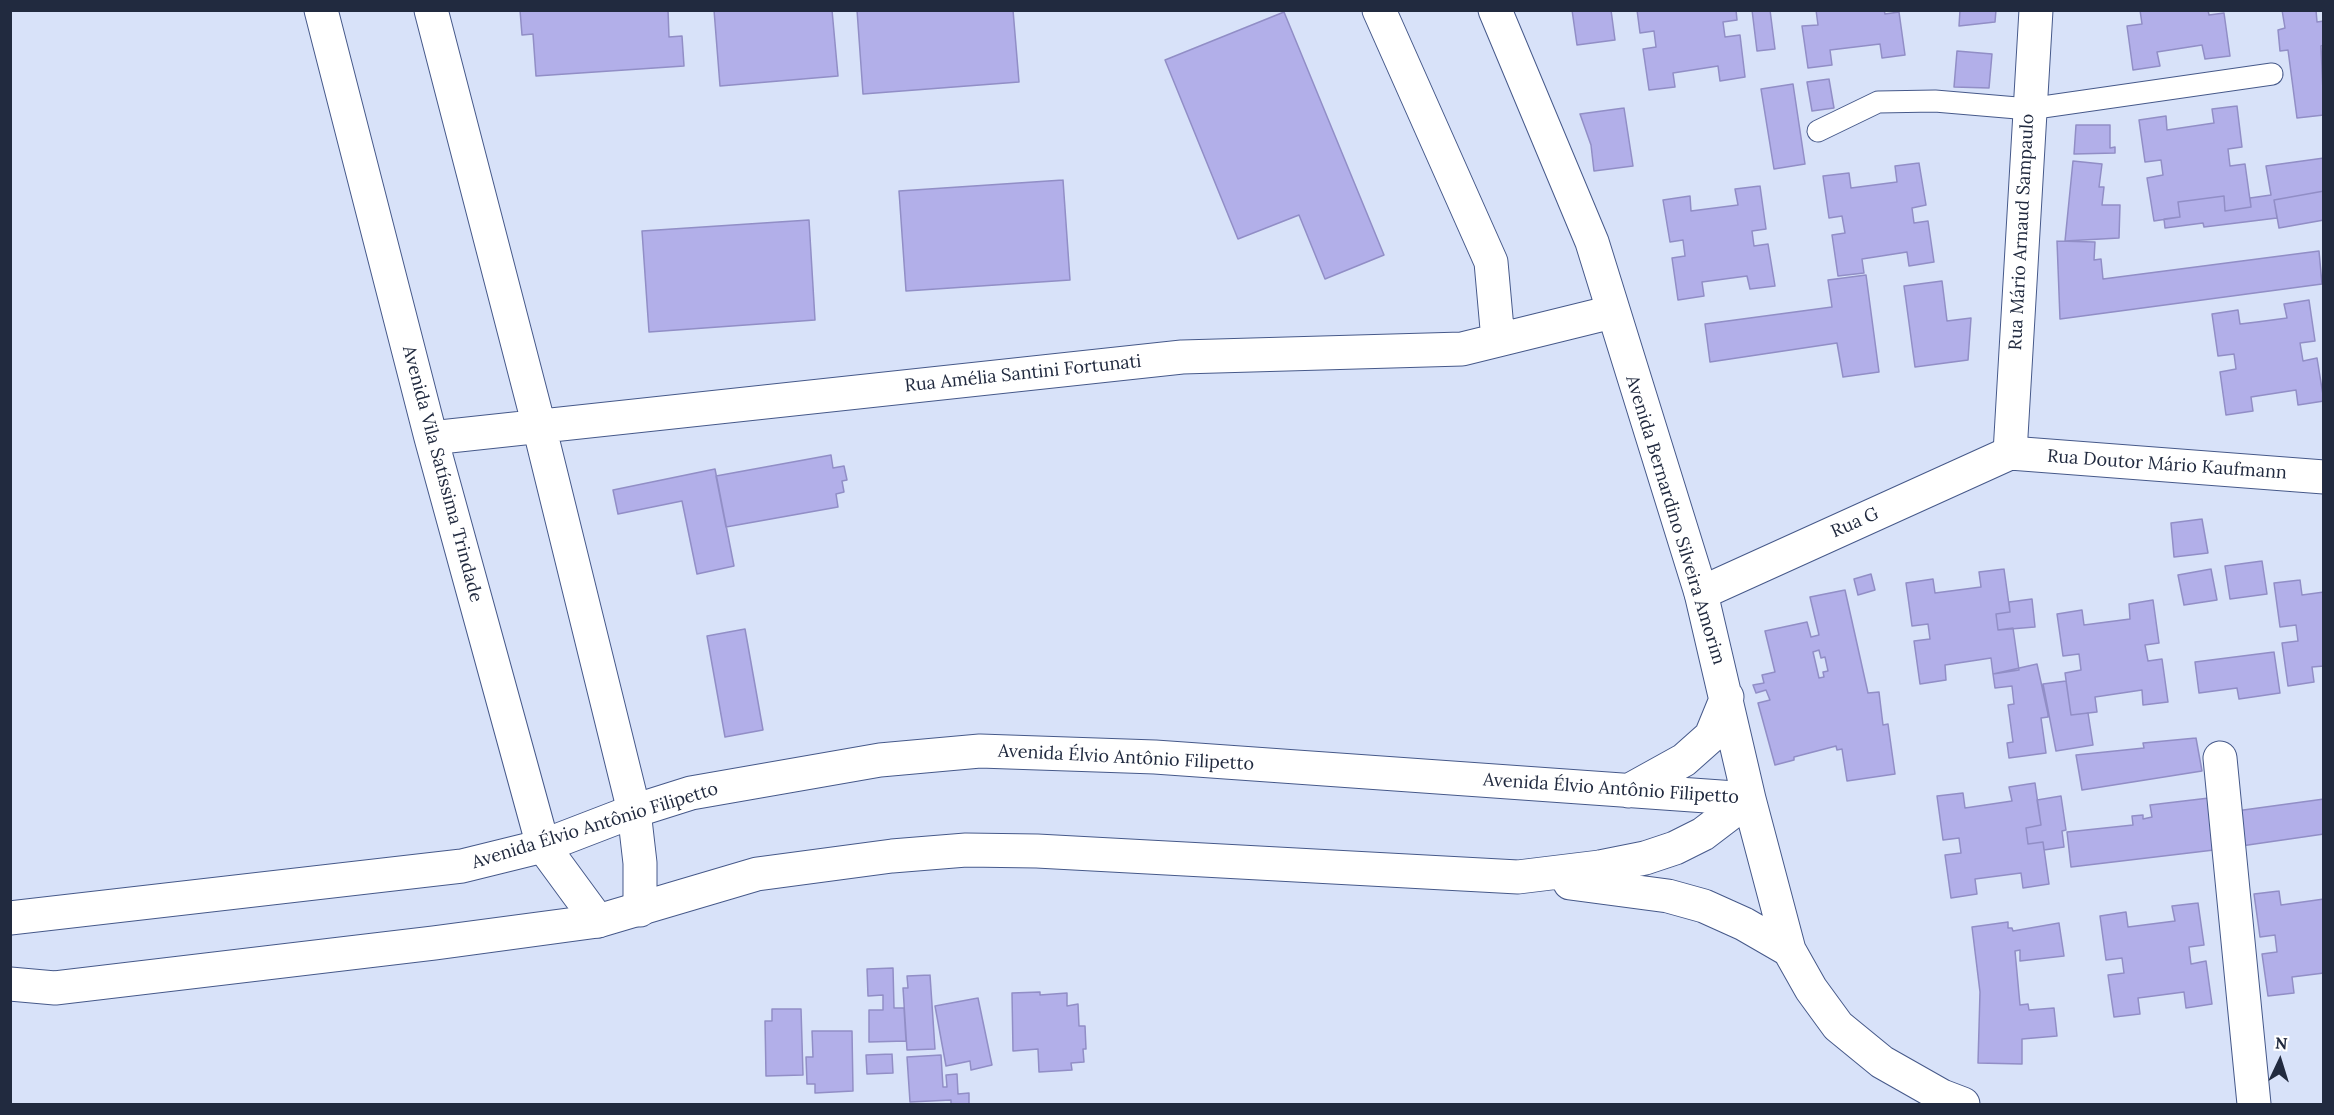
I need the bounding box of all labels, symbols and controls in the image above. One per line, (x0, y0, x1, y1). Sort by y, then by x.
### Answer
street label: Rua Mário Arnaud Sampaulo (2005, 113, 2039, 351)
street label: Avenida Vila Satíssima Trindade (397, 343, 487, 605)
street label: Rua Amélia Santini Fortunati (904, 351, 1142, 397)
street label: Avenida Bernardino Silveira Amorim (1621, 373, 1729, 667)
street label: Rua Doutor Mário Kaufmann (2046, 446, 2288, 484)
street label: Rua G (1828, 503, 1882, 543)
street label: Avenida Élvio Antônio Filipetto (997, 741, 1255, 775)
street label: Avenida Élvio Antônio Filipetto (1482, 769, 1740, 809)
street label: Avenida Élvio Antônio Filipetto (469, 778, 721, 874)
north arrow (2250, 1031, 2310, 1091)
text: N (2274, 1033, 2288, 1053)

